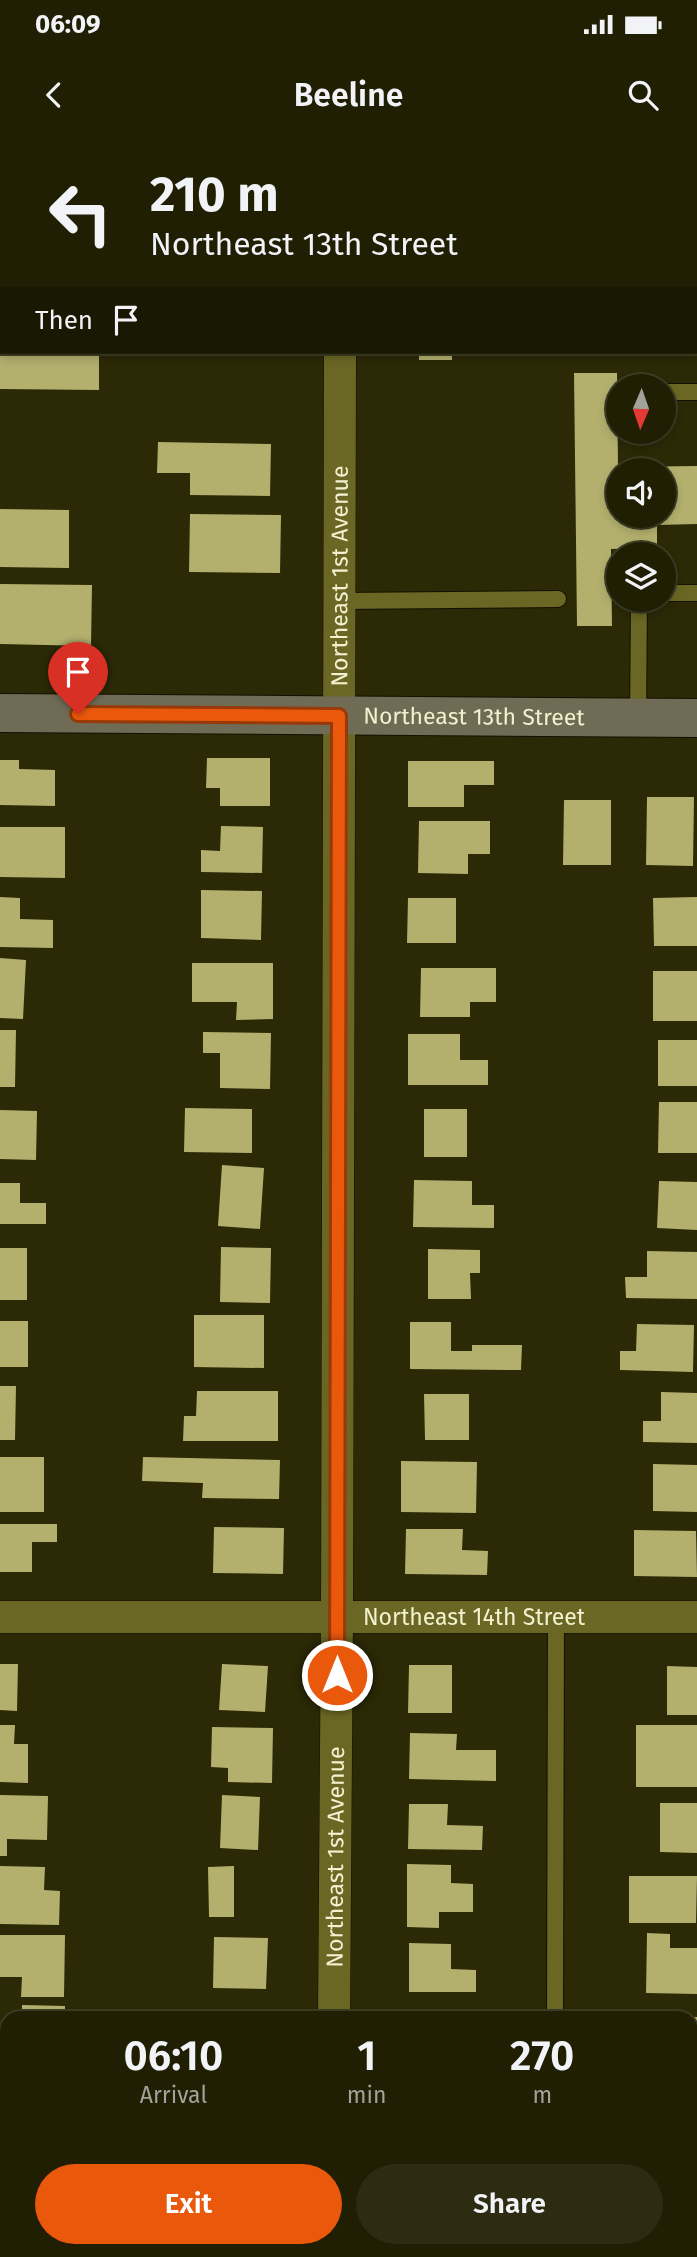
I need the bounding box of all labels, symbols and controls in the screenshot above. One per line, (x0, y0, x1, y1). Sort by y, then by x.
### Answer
text: 06:09 (35, 9, 101, 40)
icon: back (35, 76, 73, 114)
text: Beeline (294, 76, 403, 114)
icon: search (624, 76, 662, 114)
text: 210 m (150, 165, 279, 224)
icon: left (35, 168, 126, 259)
text: Northeast 13th Street (150, 225, 458, 263)
icon: arrive (107, 301, 145, 339)
text: Then (35, 305, 93, 336)
north arrow (606, 374, 676, 444)
map controls (606, 374, 676, 612)
button: sound (606, 458, 676, 528)
street label: Northeast 1st Avenue (325, 465, 354, 687)
button: layers (606, 542, 676, 612)
pin (48, 642, 108, 714)
icon: arrive (59, 653, 97, 691)
street label: Northeast 13th Street (363, 702, 585, 731)
street label: Northeast 14th Street (363, 1603, 586, 1631)
position arrow (300, 1638, 374, 1712)
street label: Northeast 1st Avenue (320, 1746, 350, 1968)
text: 06:10 (124, 2031, 223, 2081)
text: 1 (357, 2031, 376, 2081)
text: 270 (510, 2031, 574, 2081)
text: Arrival (140, 2081, 207, 2109)
text: min (347, 2081, 387, 2109)
text: m (532, 2081, 552, 2109)
button: Exit (35, 2164, 342, 2244)
button: Share (356, 2164, 663, 2244)

